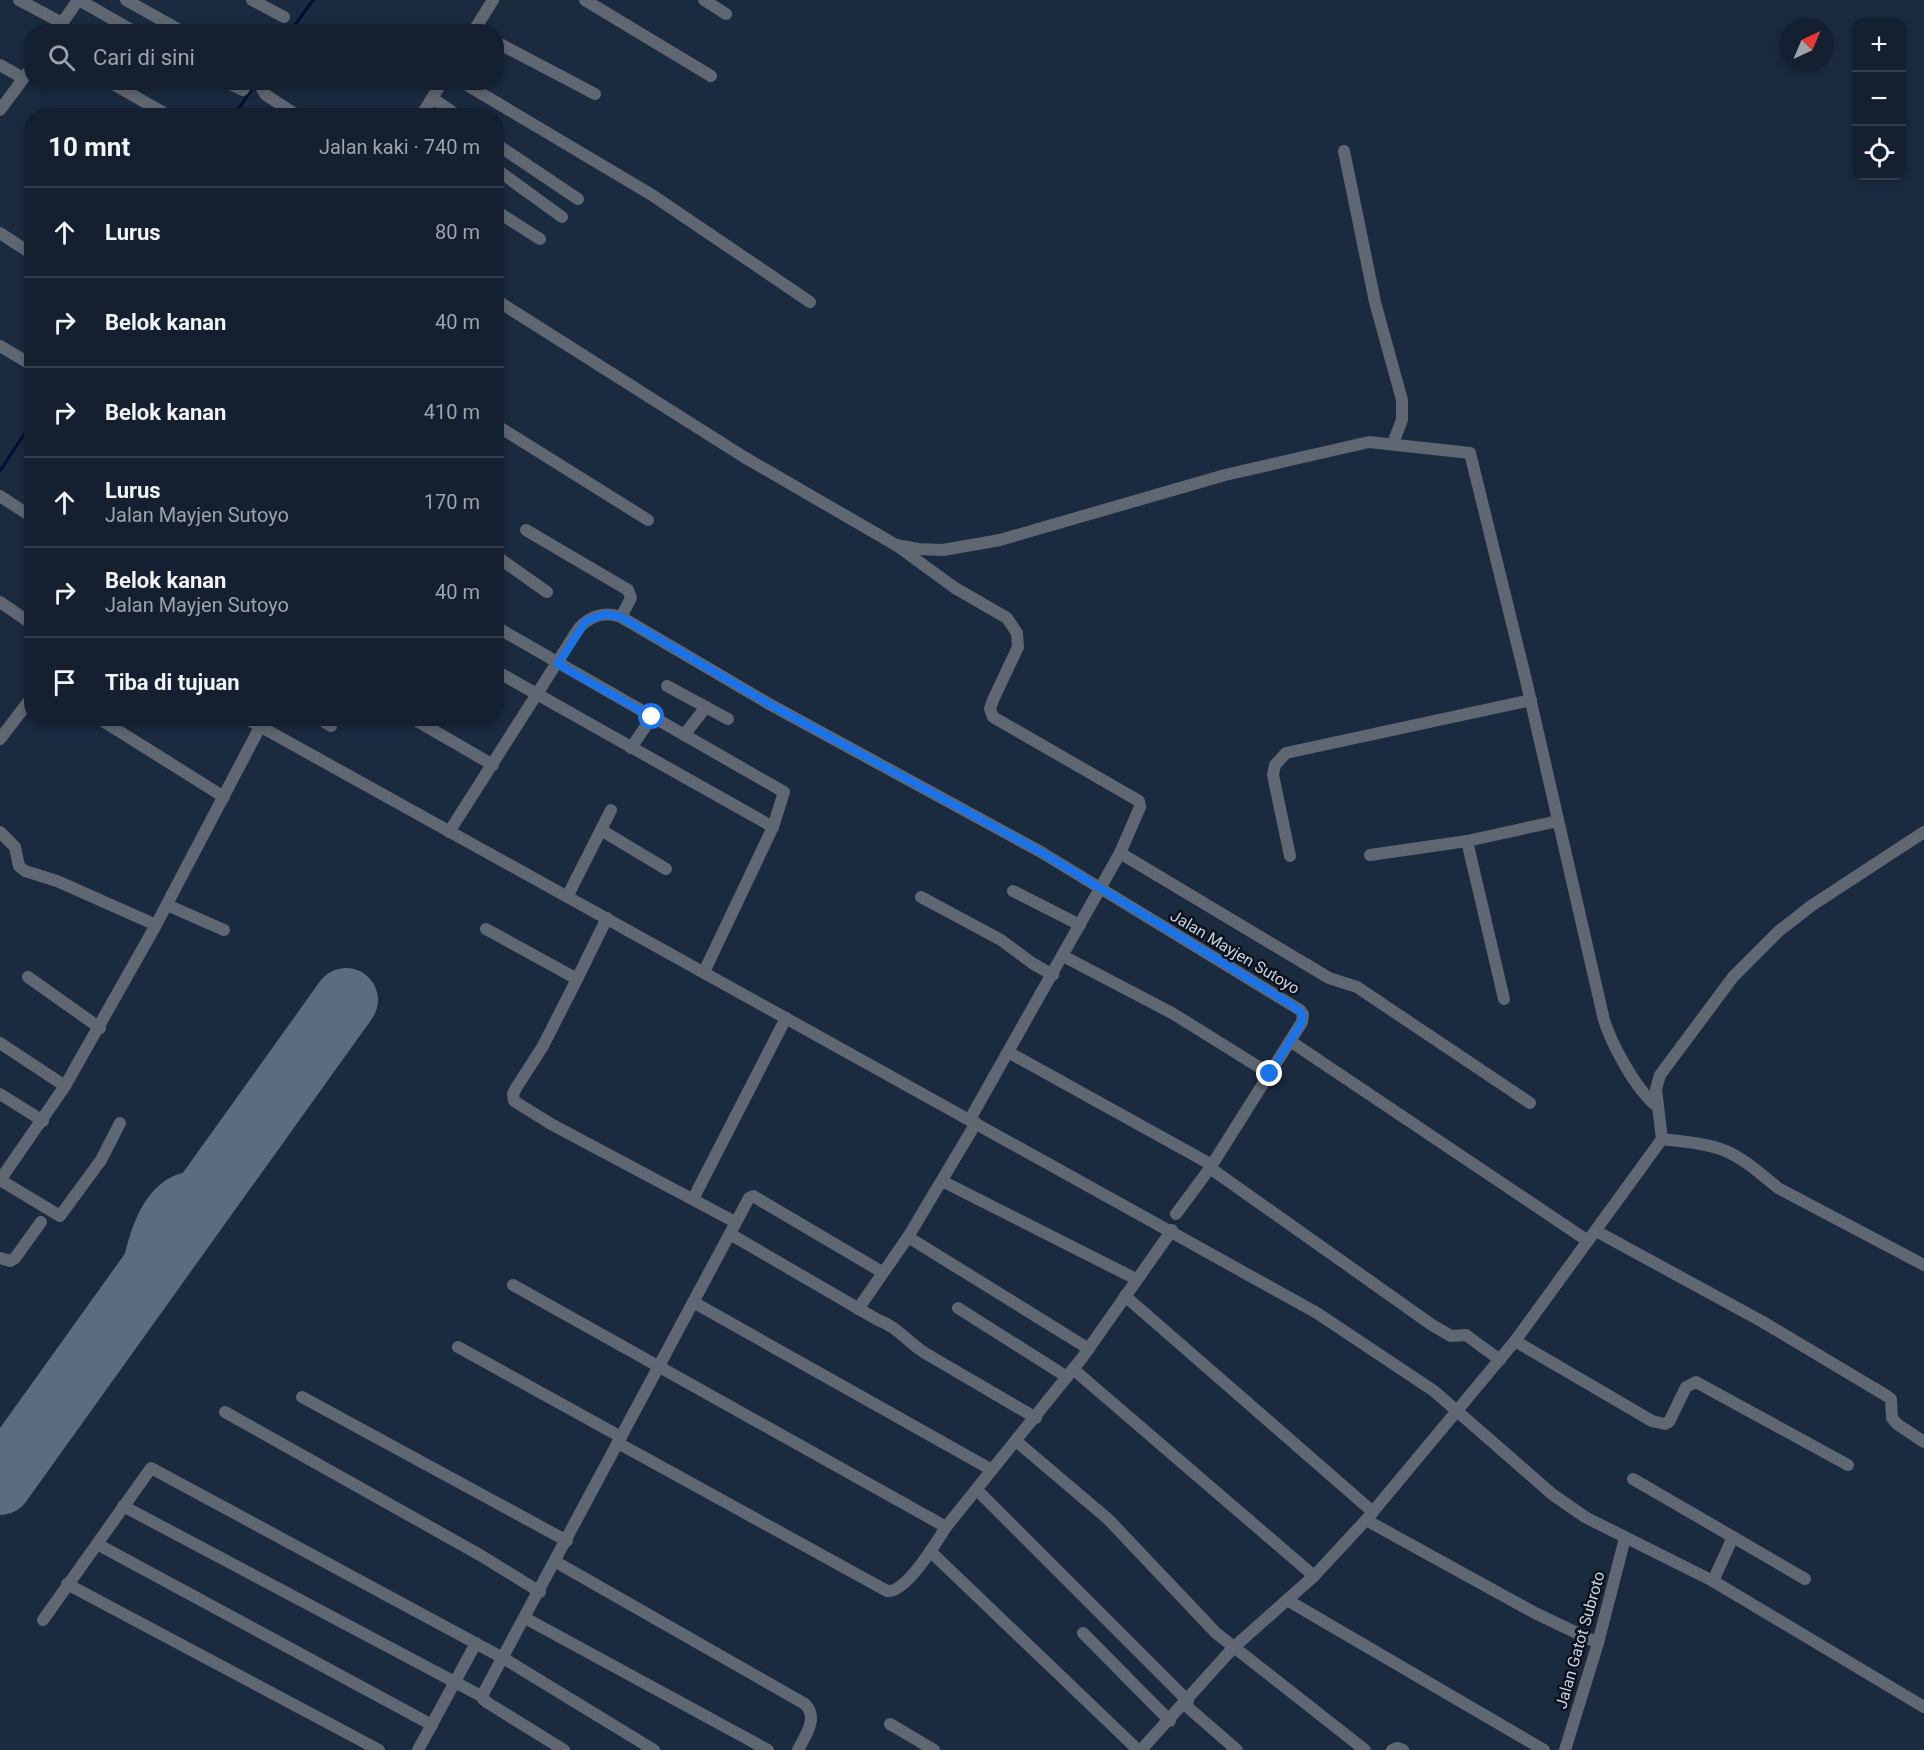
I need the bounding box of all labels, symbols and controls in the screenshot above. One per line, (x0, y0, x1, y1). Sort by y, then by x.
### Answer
north arrow (1780, 18, 1834, 72)
map controls (1852, 18, 1906, 180)
button: + (1852, 18, 1906, 72)
search box (24, 24, 504, 90)
icon: search (45, 41, 78, 74)
text: Cari di sini (93, 45, 195, 70)
button: − (1852, 72, 1906, 126)
button: locate (1852, 126, 1906, 180)
text: 10 mnt (48, 132, 130, 162)
text: Jalan kaki · 740 m (319, 135, 480, 159)
icon: ahead (48, 216, 81, 249)
text: Lurus (105, 220, 161, 245)
text: 80 m (435, 220, 480, 244)
icon: right (48, 306, 81, 339)
text: Belok kanan (105, 310, 226, 335)
text: 40 m (435, 310, 480, 334)
icon: right (48, 396, 81, 429)
text: Belok kanan (105, 400, 226, 425)
text: 410 m (424, 400, 480, 424)
text: Lurus (105, 478, 161, 503)
icon: ahead (48, 486, 81, 519)
text: 170 m (424, 490, 480, 514)
text: Jalan Mayjen Sutoyo (105, 503, 289, 527)
text: Belok kanan (105, 568, 226, 593)
icon: right (48, 576, 81, 609)
text: 40 m (435, 580, 480, 604)
text: Jalan Mayjen Sutoyo (105, 593, 289, 617)
icon: arrive (48, 666, 81, 699)
text: Tiba di tujuan (105, 670, 240, 695)
route start (638, 703, 664, 729)
street label: Jalan Mayjen Sutoyo (1167, 906, 1303, 998)
route end (1256, 1060, 1282, 1086)
street label: Jalan Gatot Subroto (1551, 1569, 1609, 1711)

